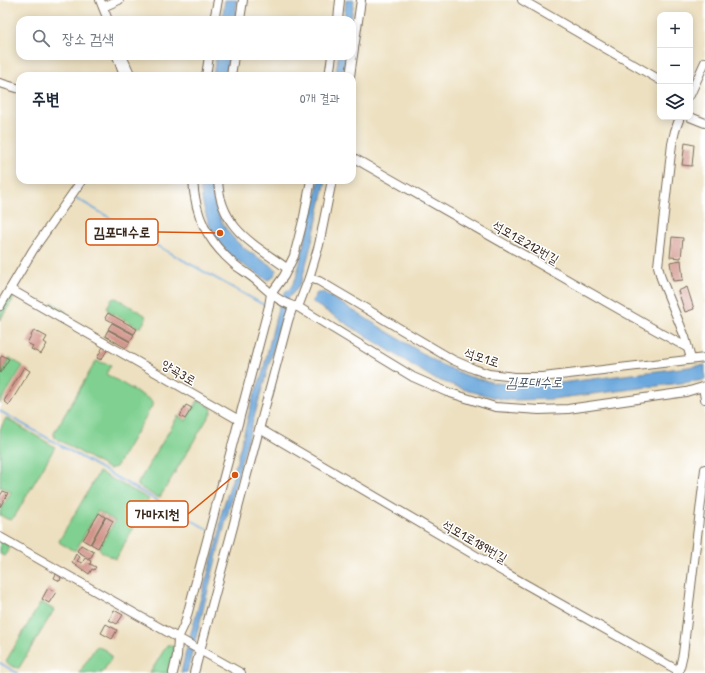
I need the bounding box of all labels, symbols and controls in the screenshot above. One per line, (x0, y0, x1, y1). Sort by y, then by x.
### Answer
map controls (657, 12, 693, 120)
button: + (657, 12, 693, 48)
search box (16, 16, 356, 60)
icon: search (30, 27, 52, 49)
text: 장소 검색 (62, 28, 114, 49)
button: − (657, 48, 693, 84)
button: layers (657, 84, 693, 120)
text: 주변 (32, 87, 59, 110)
text: 0개 결과 (300, 89, 340, 107)
street label: 석모1로212번길 (489, 216, 563, 268)
callout: 김포대수로 (86, 219, 158, 245)
text: 김포대수로 (94, 222, 150, 241)
street label: 석모1로 (462, 343, 502, 371)
street label: 양곡3로 (158, 355, 200, 389)
water label: 김포대수로 (506, 372, 562, 391)
callout: 가마지천 (127, 501, 188, 527)
text: 가마지천 (134, 504, 180, 523)
street label: 석모1로189번길 (439, 515, 511, 567)

